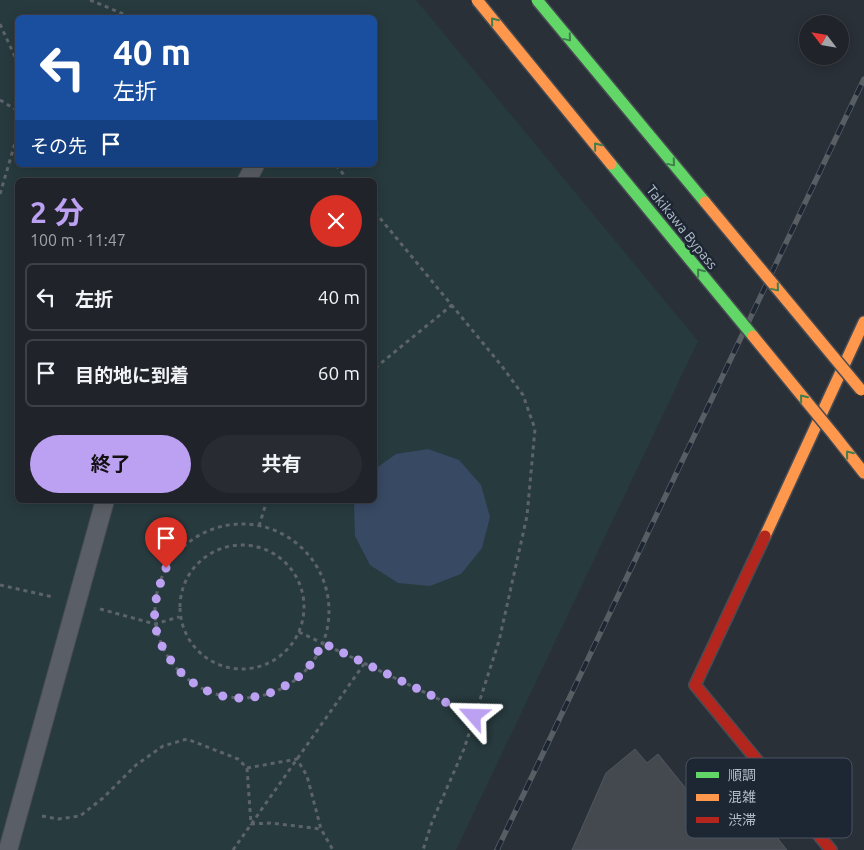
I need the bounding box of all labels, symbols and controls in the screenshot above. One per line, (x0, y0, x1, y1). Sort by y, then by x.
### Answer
north arrow (799, 15, 849, 65)
map controls (799, 15, 849, 65)
one-way arrow (490, 17, 499, 26)
text: 40 m (113, 32, 191, 72)
one-way arrow (563, 32, 572, 41)
icon: left (30, 35, 95, 100)
text: 左折 (113, 78, 157, 103)
icon: arrive (97, 130, 125, 158)
text: その先 (30, 135, 87, 157)
one-way arrow (594, 143, 602, 152)
one-way arrow (666, 157, 675, 166)
street label: Takikawa Bypass (643, 182, 721, 272)
text: 2 分 (30, 195, 84, 229)
button: close (310, 195, 362, 247)
text: 100 m · 11:47 (30, 231, 126, 249)
one-way arrow (697, 269, 705, 278)
one-way arrow (770, 282, 778, 291)
icon: left (32, 283, 60, 311)
text: 40 m (318, 286, 360, 308)
text: 左折 (75, 288, 113, 310)
icon: arrive (32, 359, 60, 387)
text: 60 m (318, 362, 360, 384)
text: 目的地に到着 (75, 364, 189, 386)
one-way arrow (799, 394, 808, 403)
button: 終了 (30, 435, 191, 493)
button: 共有 (201, 435, 362, 493)
one-way arrow (846, 451, 854, 460)
pin (145, 517, 187, 568)
icon: arrive (152, 524, 180, 552)
position arrow (447, 689, 499, 741)
legend (686, 758, 852, 838)
text: 順調 (728, 767, 756, 783)
text: 混雑 (728, 789, 756, 805)
text: 渋滞 (728, 812, 756, 828)

